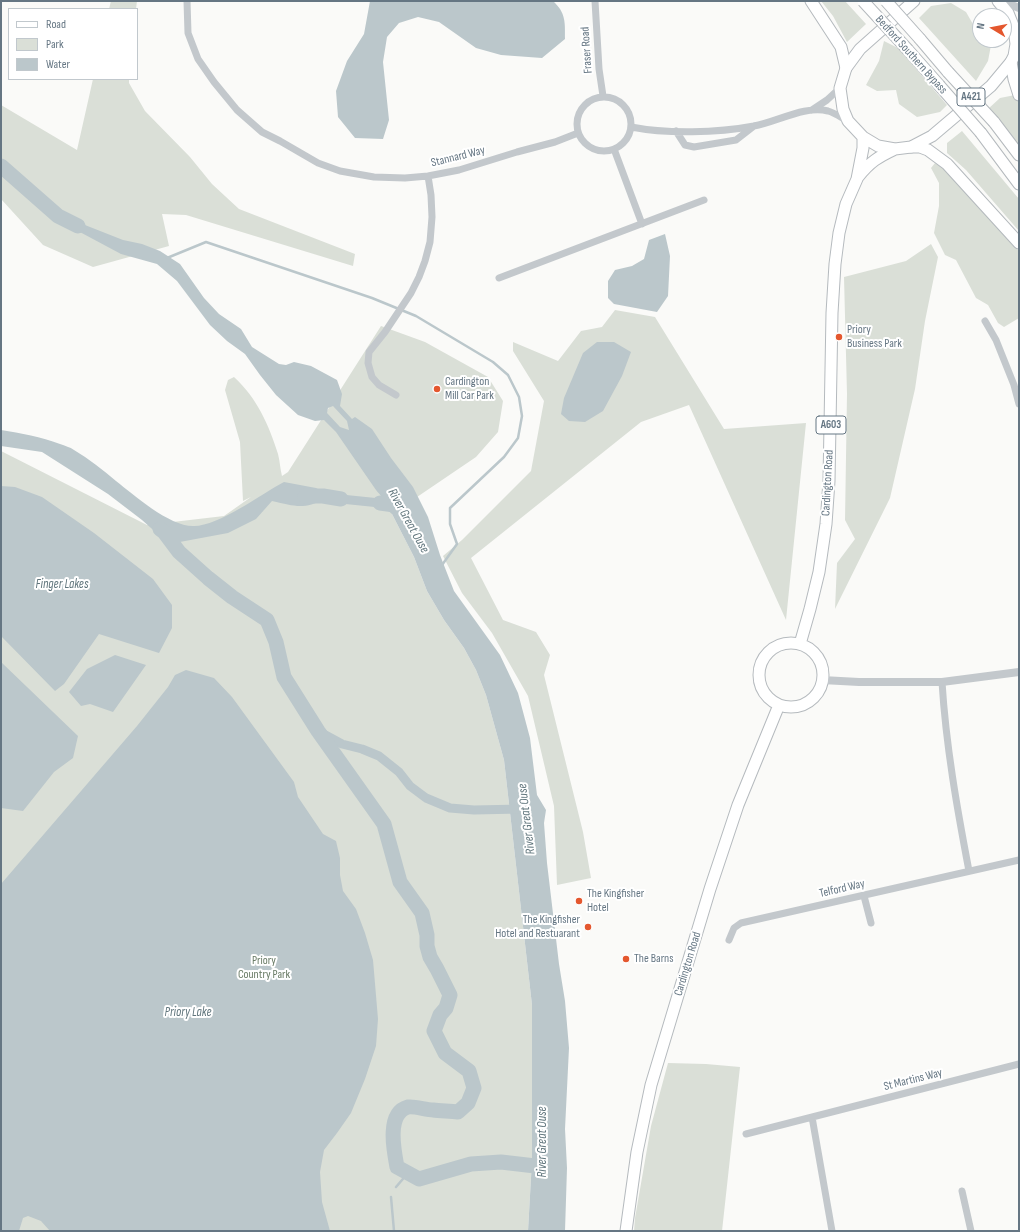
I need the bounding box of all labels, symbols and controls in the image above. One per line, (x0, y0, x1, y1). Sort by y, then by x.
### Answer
legend (8, 8, 138, 80)
north arrow (972, 8, 1012, 48)
street label: Bedford Southern Bypass (872, 13, 950, 97)
text: Road (46, 17, 66, 32)
text: N (974, 22, 988, 30)
street label: Fraser Road (578, 26, 596, 74)
text: Park (46, 37, 64, 52)
text: Water (46, 57, 70, 72)
road number: A421 (957, 88, 985, 106)
street label: Stannard Way (430, 143, 486, 171)
place label: Priory Business Park (847, 323, 902, 351)
marker: Priory Business Park (834, 332, 844, 342)
place label: Cardington Mill Car Park (445, 375, 494, 403)
marker: Cardington Mill Car Park (432, 384, 442, 394)
road number: A603 (816, 416, 846, 434)
street label: Cardington Road (819, 450, 837, 516)
water label: River Great Ouse (384, 486, 432, 556)
water label: Finger Lakes (36, 577, 88, 593)
water label: River Great Ouse (515, 783, 539, 855)
street label: Telford Way (818, 877, 866, 901)
place label: The Kingfisher Hotel (587, 887, 644, 915)
marker: The Kingfisher Hotel (574, 896, 584, 906)
place label: The Kingfisher Hotel and Restuarant (495, 913, 580, 941)
marker: The Kingfisher Hotel and Restuarant (583, 922, 593, 932)
street label: Cardington Road (671, 930, 705, 998)
place label: The Barns (634, 952, 674, 966)
park label: Priory Country Park (238, 954, 290, 982)
marker: The Barns (621, 954, 631, 964)
water label: Priory Lake (165, 1005, 211, 1021)
street label: St Martins Way (882, 1066, 944, 1094)
water label: River Great Ouse (535, 1106, 551, 1178)

